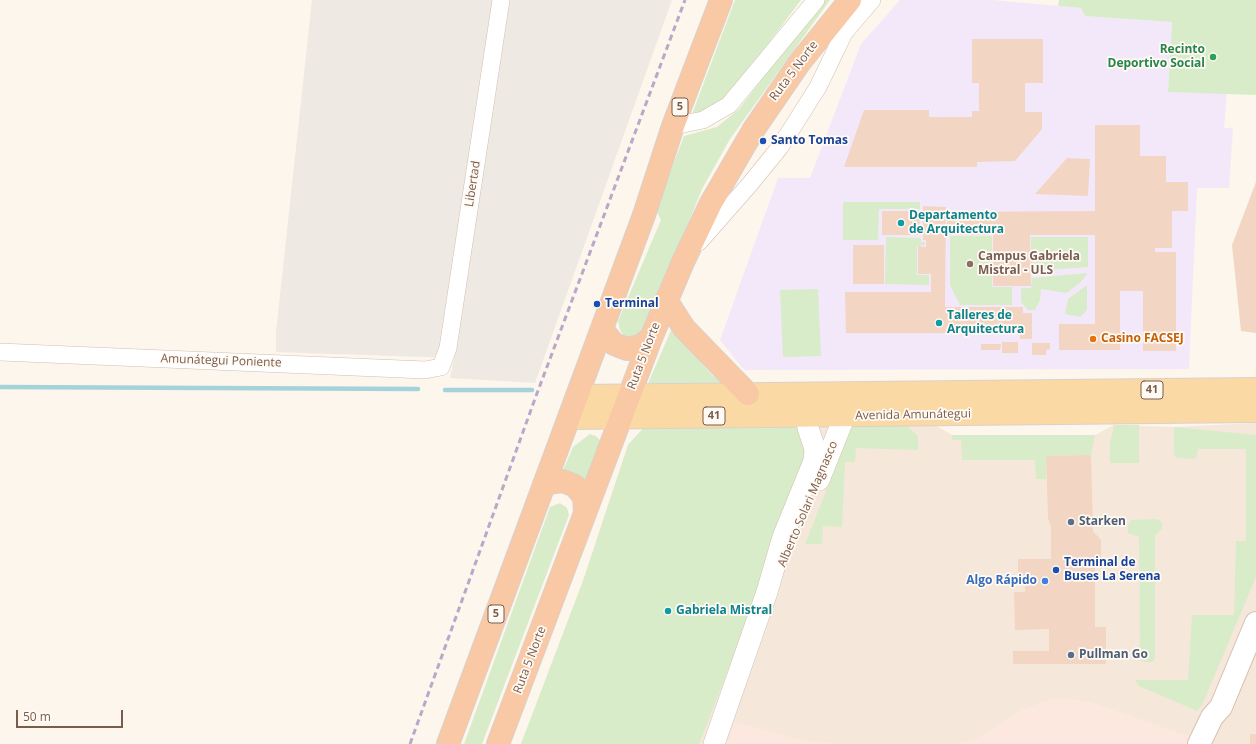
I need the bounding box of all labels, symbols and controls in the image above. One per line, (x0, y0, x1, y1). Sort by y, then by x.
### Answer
street label: Ruta 5 Norte (767, 38, 821, 104)
place label: Recinto Deportivo Social (1108, 43, 1205, 71)
marker: Recinto Deportivo Social (1208, 52, 1218, 62)
road number: 5 (672, 98, 688, 116)
place label: Santo Tomas (771, 134, 848, 148)
marker: Santo Tomas (758, 136, 768, 146)
street label: Libertad (462, 160, 484, 208)
place label: Departamento de Arquitectura (909, 209, 1004, 237)
marker: Departamento de Arquitectura (896, 218, 906, 228)
place label: Campus Gabriela Mistral - ULS (978, 250, 1080, 278)
marker: Campus Gabriela Mistral - ULS (965, 259, 975, 269)
place label: Terminal (605, 297, 659, 311)
marker: Terminal (592, 299, 602, 309)
place label: Talleres de Arquitectura (947, 309, 1024, 337)
marker: Talleres de Arquitectura (934, 318, 944, 328)
street label: Ruta 5 Norte (625, 320, 663, 392)
place label: Casino FACSEJ (1101, 332, 1184, 346)
marker: Casino FACSEJ (1088, 334, 1098, 344)
street label: Amunátegui Poniente (160, 352, 282, 370)
road number: 41 (1141, 381, 1163, 399)
road number: 41 (703, 407, 725, 425)
street label: Avenida Amunátegui (855, 407, 971, 423)
street label: Alberto Solari Magnasco (775, 439, 841, 569)
place label: Starken (1079, 515, 1126, 529)
marker: Starken (1066, 517, 1076, 527)
place label: Terminal de Buses La Serena (1064, 556, 1161, 584)
marker: Terminal de Buses La Serena (1051, 565, 1061, 575)
place label: Algo Rápido (966, 574, 1037, 588)
marker: Algo Rápido (1040, 576, 1050, 586)
place label: Gabriela Mistral (676, 604, 772, 618)
road number: 5 (488, 605, 504, 623)
marker: Gabriela Mistral (663, 606, 673, 616)
street label: Ruta 5 Norte (511, 624, 549, 696)
place label: Pullman Go (1079, 648, 1148, 662)
marker: Pullman Go (1066, 650, 1076, 660)
scale bar (18, 702, 125, 728)
text: 50 m (23, 708, 51, 725)

